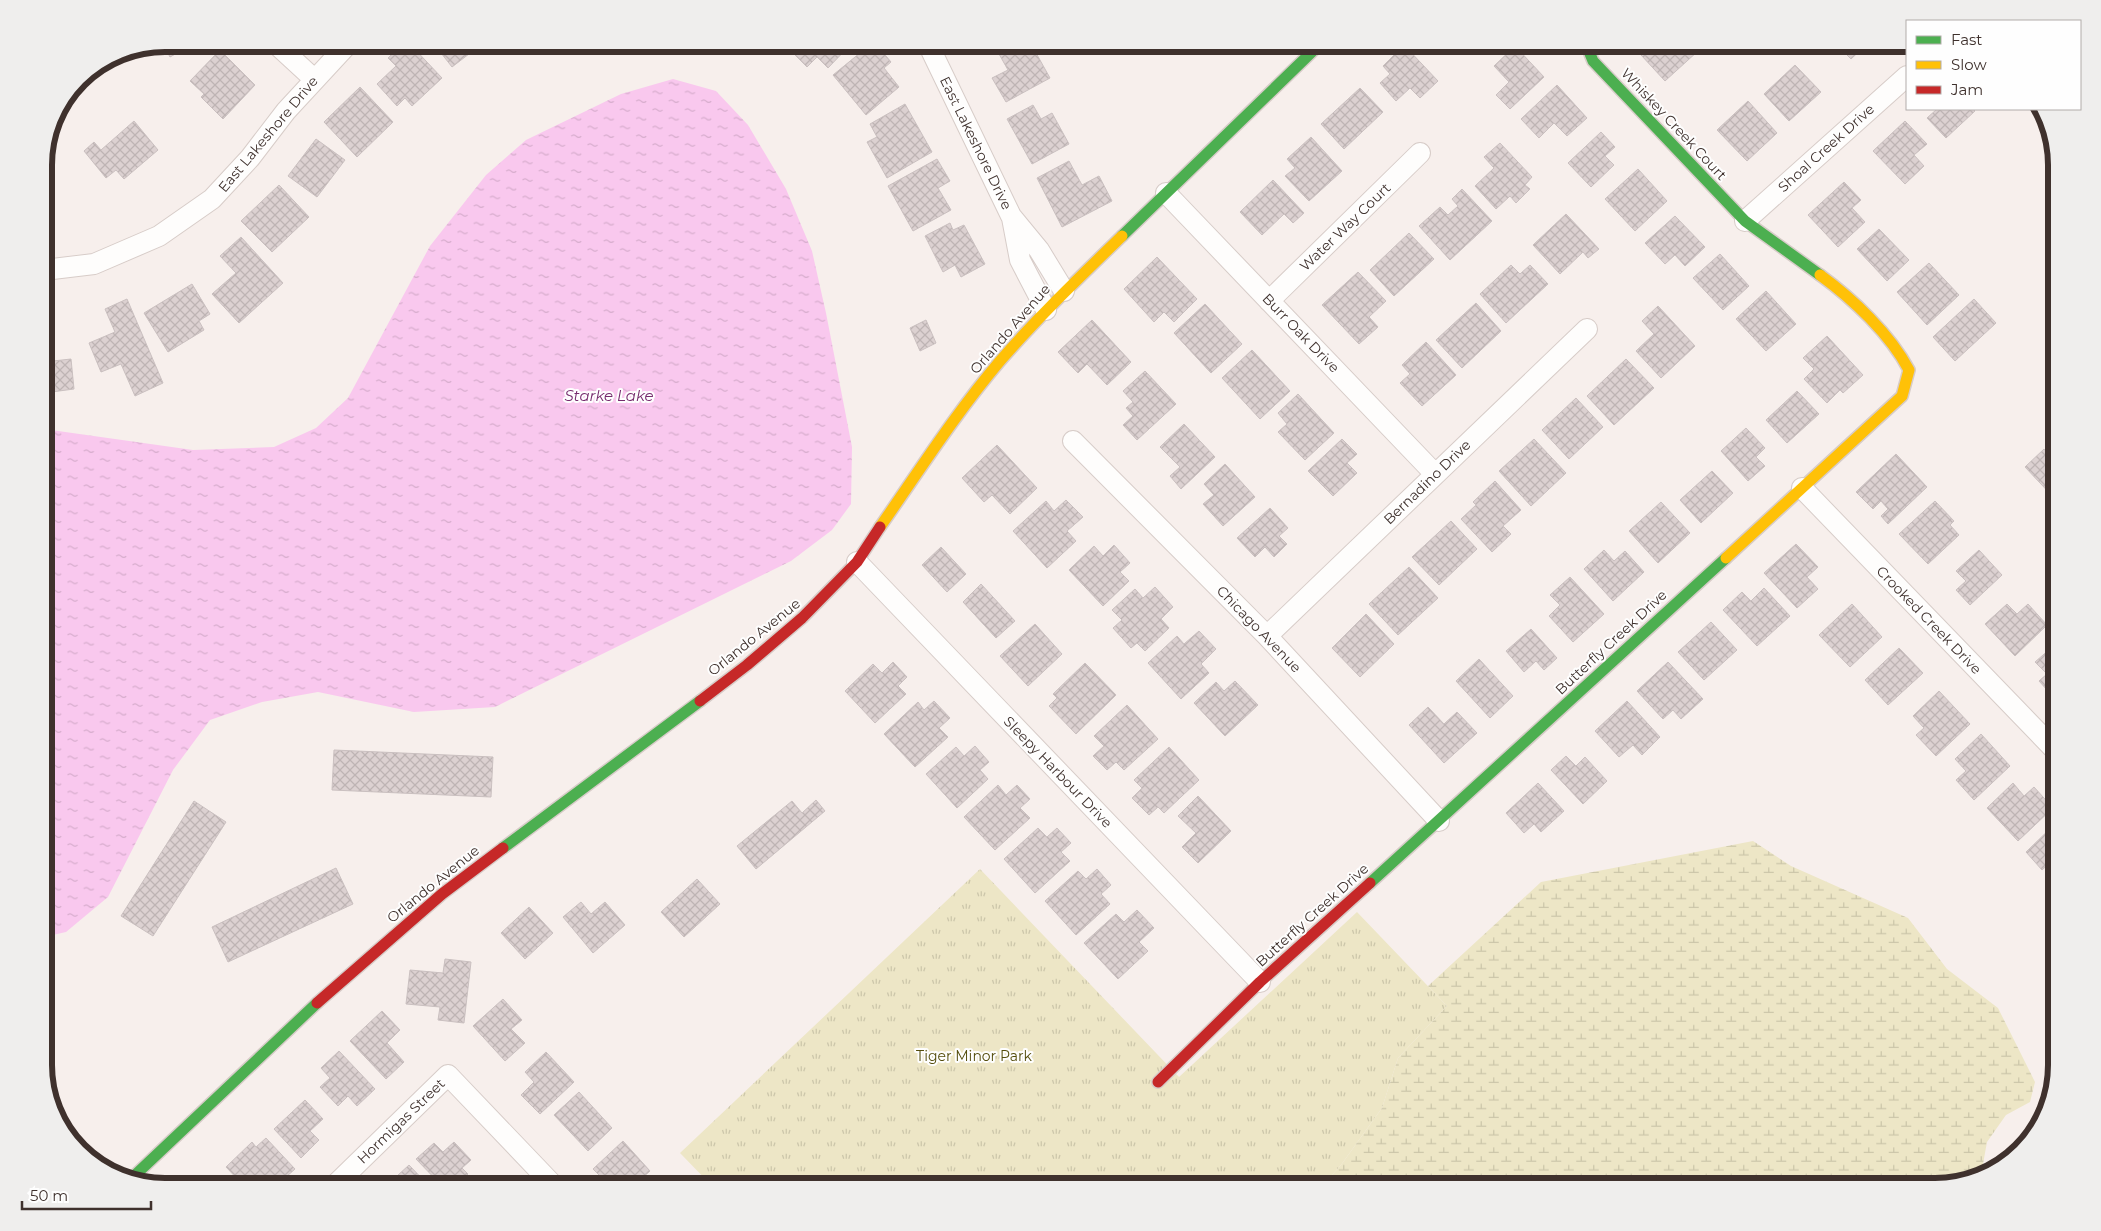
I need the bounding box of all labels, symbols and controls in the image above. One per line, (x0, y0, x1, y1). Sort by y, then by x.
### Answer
legend (1906, 20, 2081, 110)
text: Fast (1951, 30, 1982, 49)
text: Slow (1951, 55, 1987, 74)
street label: Whiskey Creek Court (1617, 64, 1731, 184)
street label: East Lakeshore Drive (214, 72, 322, 196)
street label: East Lakeshore Drive (936, 73, 1016, 213)
text: Jam (1950, 80, 1983, 99)
street label: Shoal Creek Drive (1774, 100, 1878, 196)
street label: Water Way Court (1296, 179, 1394, 275)
street label: Orlando Avenue (966, 280, 1054, 378)
street label: Burr Oak Drive (1259, 290, 1343, 376)
water label: Starke Lake (564, 386, 654, 405)
street label: Bernadino Drive (1380, 436, 1474, 528)
street label: Crooked Creek Drive (1873, 562, 1985, 678)
street label: Chicago Avenue (1213, 582, 1305, 676)
street label: Butterfly Creek Drive (1552, 586, 1670, 698)
street label: Orlando Avenue (704, 594, 804, 680)
street label: Sleepy Harbour Drive (1000, 712, 1116, 832)
street label: Orlando Avenue (383, 841, 483, 927)
street label: Butterfly Creek Drive (1252, 860, 1372, 970)
park label: Tiger Minor Park (916, 1047, 1033, 1065)
street label: Hormigas Street (353, 1074, 449, 1167)
scale bar (22, 1178, 151, 1210)
text: 50 m (30, 1186, 68, 1205)

